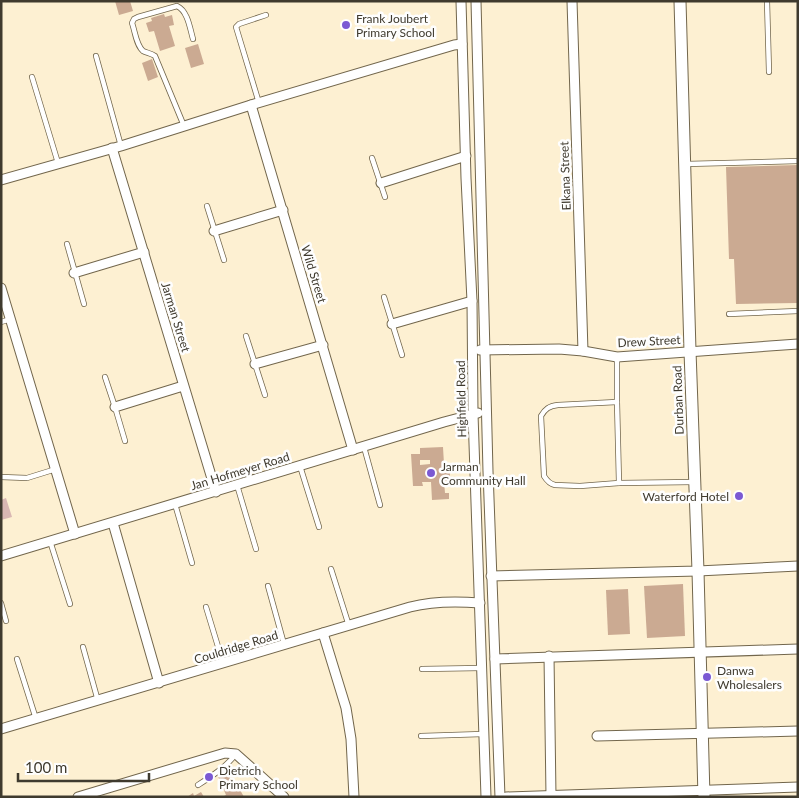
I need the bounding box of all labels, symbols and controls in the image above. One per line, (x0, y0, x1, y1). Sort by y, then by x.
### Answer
place label: Frank Joubert Primary School (356, 11, 435, 40)
marker: Frank Joubert Primary School (340, 19, 352, 31)
street label: Elkana Street (556, 141, 574, 211)
street label: Wild Street (298, 243, 330, 305)
street label: Jarman Street (158, 280, 194, 354)
street label: Drew Street (617, 332, 682, 350)
street label: Highfield Road (453, 360, 469, 438)
street label: Durban Road (669, 365, 687, 435)
street label: Jan Hofmeyer Road (189, 449, 291, 493)
place label: Jarman Community Hall (441, 459, 526, 488)
marker: Jarman Community Hall (425, 467, 437, 479)
place label: Waterford Hotel (643, 489, 729, 504)
marker: Waterford Hotel (733, 490, 745, 502)
street label: Couldridge Road (192, 627, 280, 667)
place label: Danwa Wholesalers (717, 663, 782, 692)
marker: Danwa Wholesalers (701, 671, 713, 683)
scale bar (18, 750, 149, 782)
text: 100 m (25, 758, 67, 776)
place label: Dietrich Primary School (219, 763, 298, 792)
marker: Dietrich Primary School (203, 771, 215, 783)

